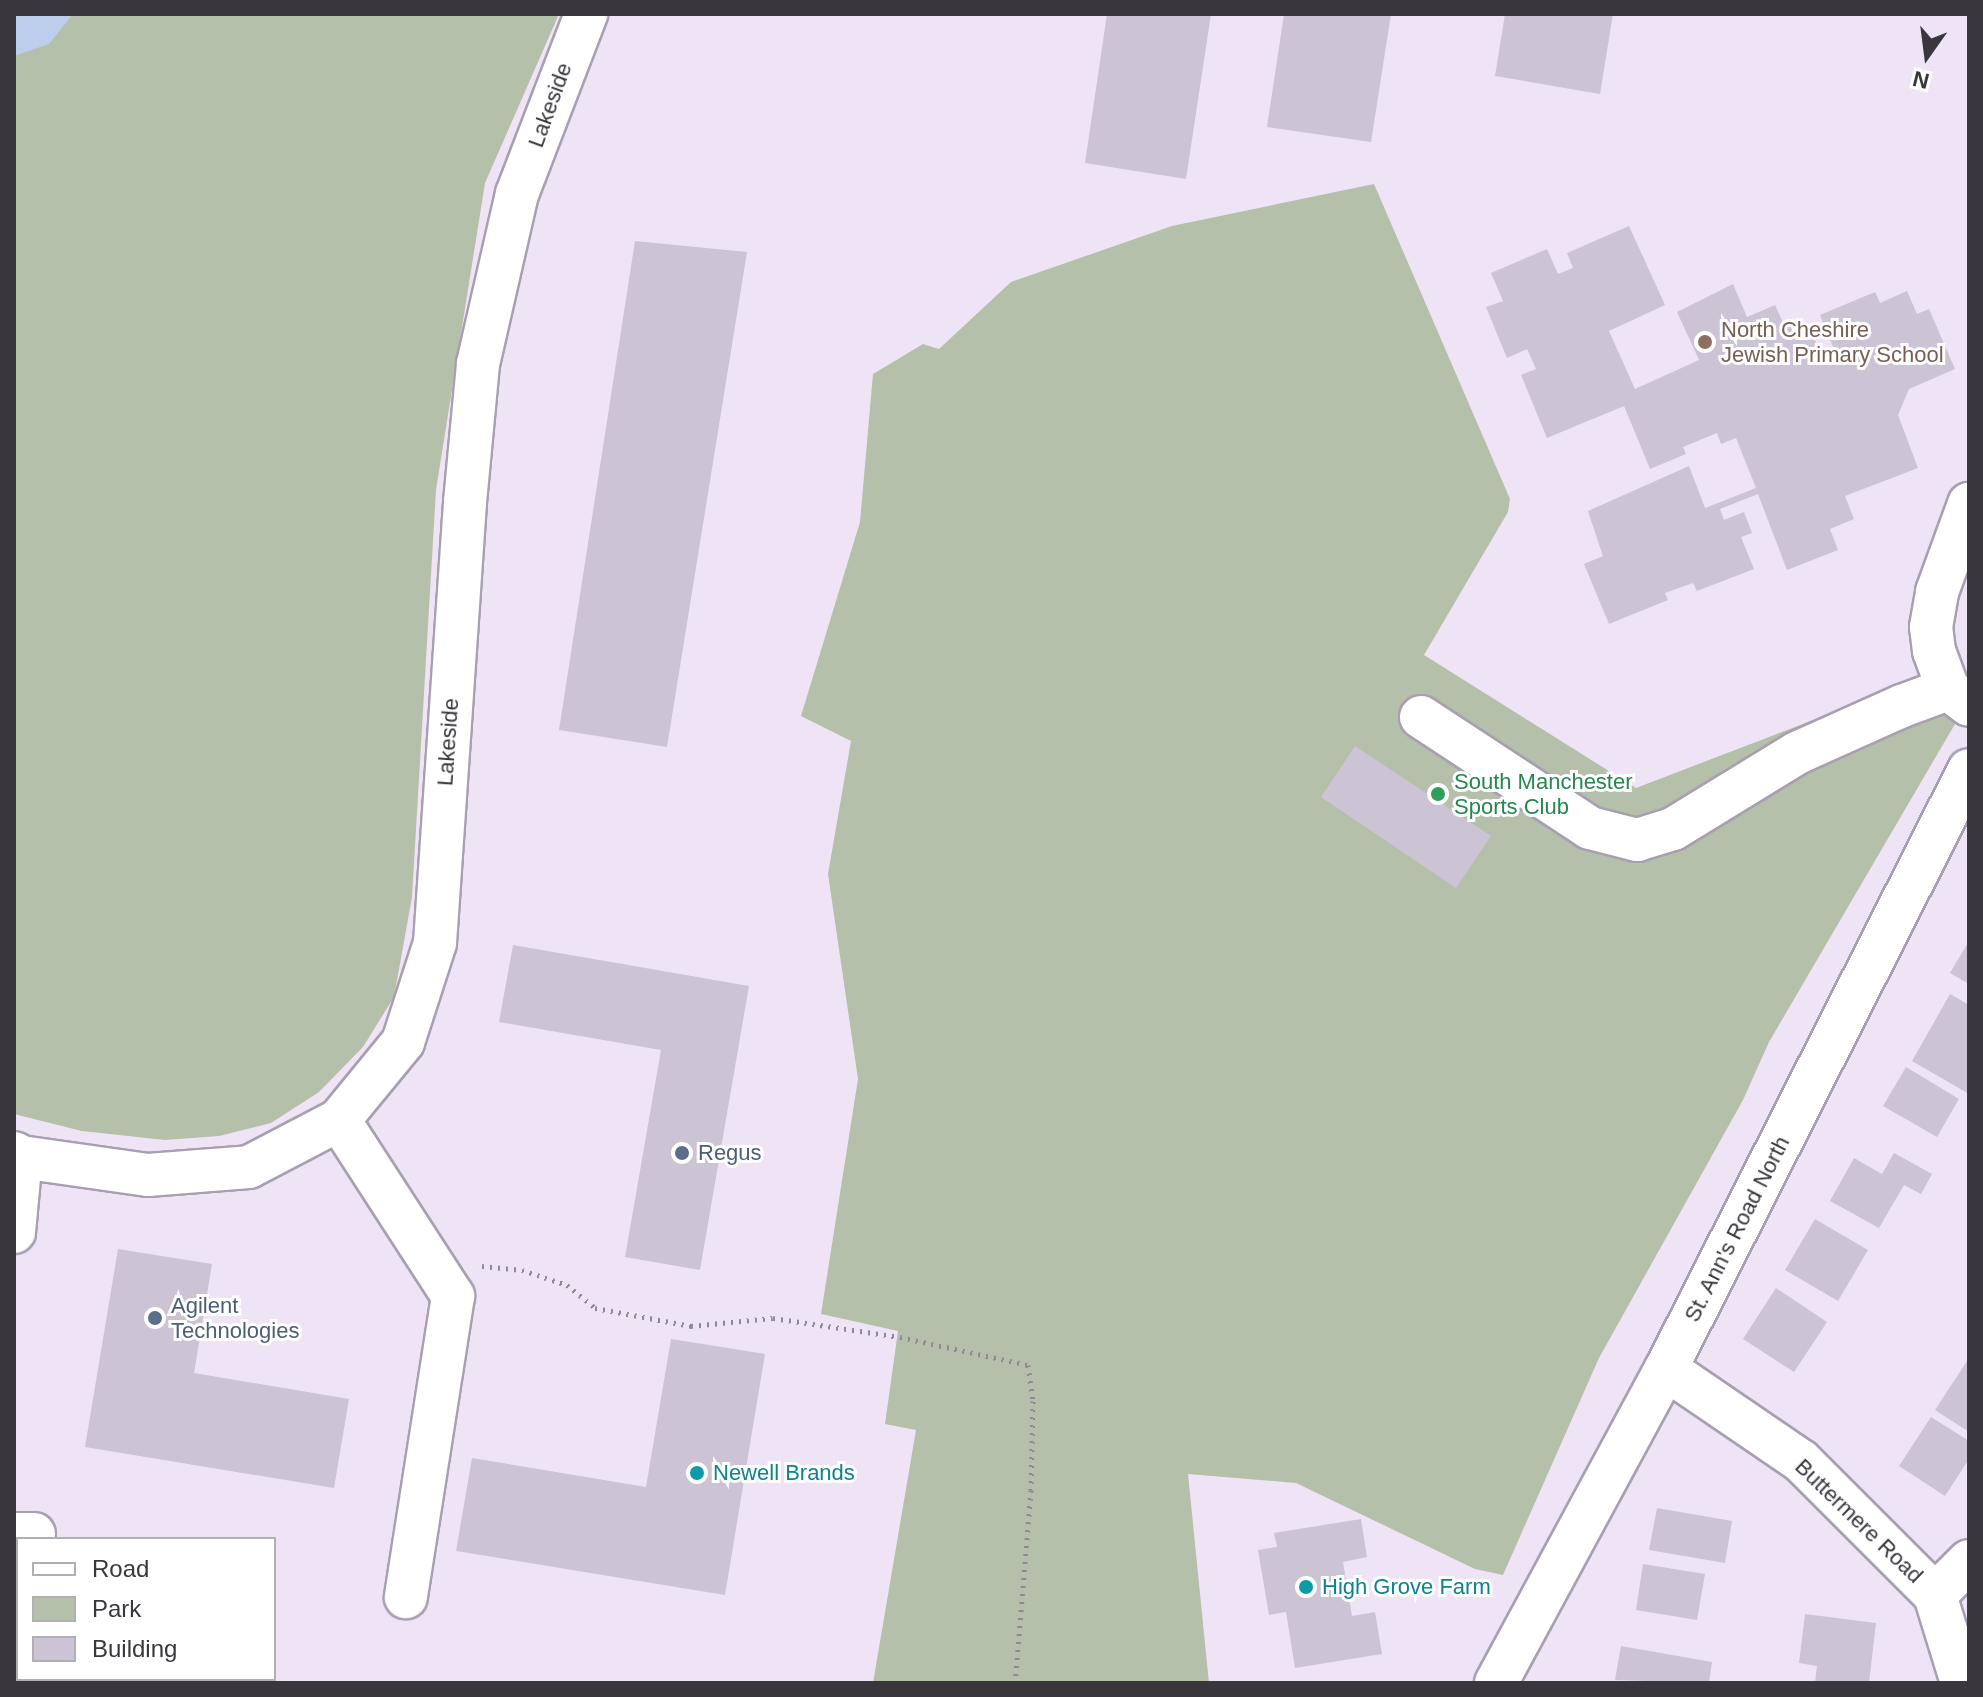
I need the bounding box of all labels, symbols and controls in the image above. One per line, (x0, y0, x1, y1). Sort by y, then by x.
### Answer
north arrow (1887, 16, 1967, 96)
street label: Lakeside (523, 59, 577, 151)
text: N (1910, 66, 1932, 94)
place label: North Cheshire Jewish Primary School (1721, 316, 1944, 368)
marker: North Cheshire Jewish Primary School (1696, 333, 1714, 351)
street label: Lakeside (432, 697, 464, 787)
place label: South Manchester Sports Club (1454, 768, 1633, 820)
marker: South Manchester Sports Club (1429, 785, 1447, 803)
street label: St. Ann's Road North (1678, 1131, 1796, 1327)
place label: Regus (698, 1140, 762, 1166)
marker: Regus (673, 1144, 691, 1162)
place label: Agilent Technologies (171, 1292, 299, 1344)
marker: Agilent Technologies (146, 1309, 164, 1327)
street label: Buttermere Road (1790, 1453, 1928, 1589)
place label: Newell Brands (713, 1460, 855, 1486)
marker: Newell Brands (688, 1464, 706, 1482)
legend (16, 1537, 276, 1681)
text: Road (92, 1555, 149, 1582)
place label: High Grove Farm (1322, 1574, 1491, 1600)
marker: High Grove Farm (1297, 1578, 1315, 1596)
text: Park (92, 1595, 141, 1622)
text: Building (92, 1635, 177, 1662)

